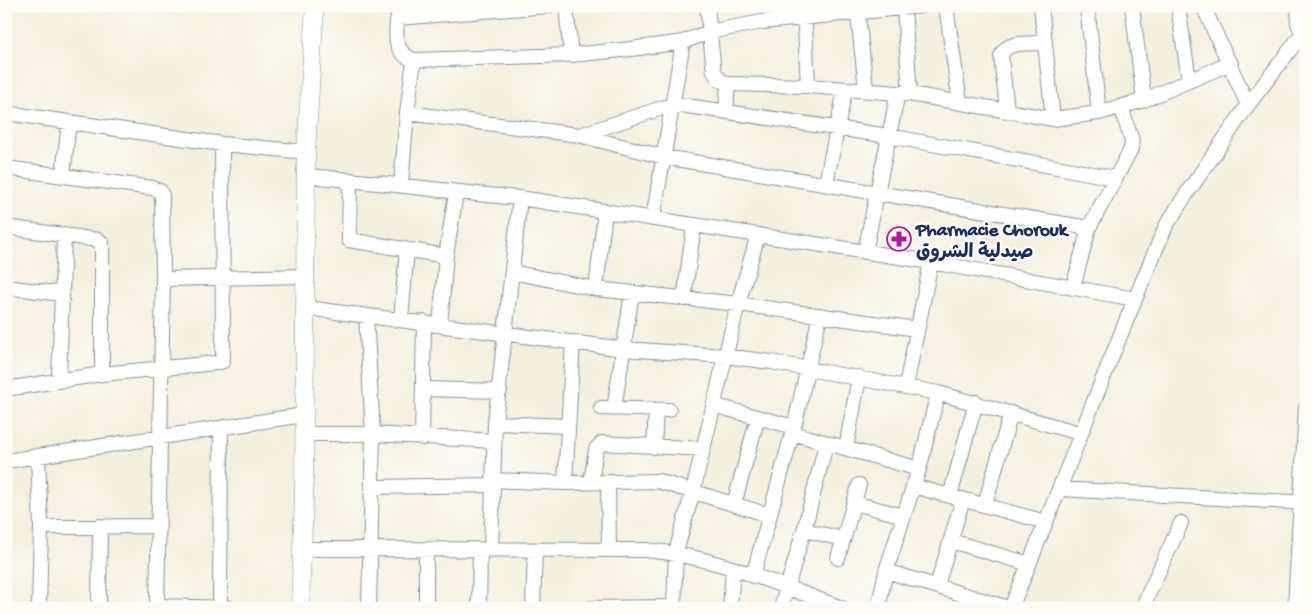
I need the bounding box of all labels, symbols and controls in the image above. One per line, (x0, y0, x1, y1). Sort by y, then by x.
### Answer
place label: Pharmacie Chorouk صيدلية الشروق (915, 220, 1070, 265)
pharmacy icon: Pharmacie Chorouk صيدلية الشروق (886, 226, 912, 252)

